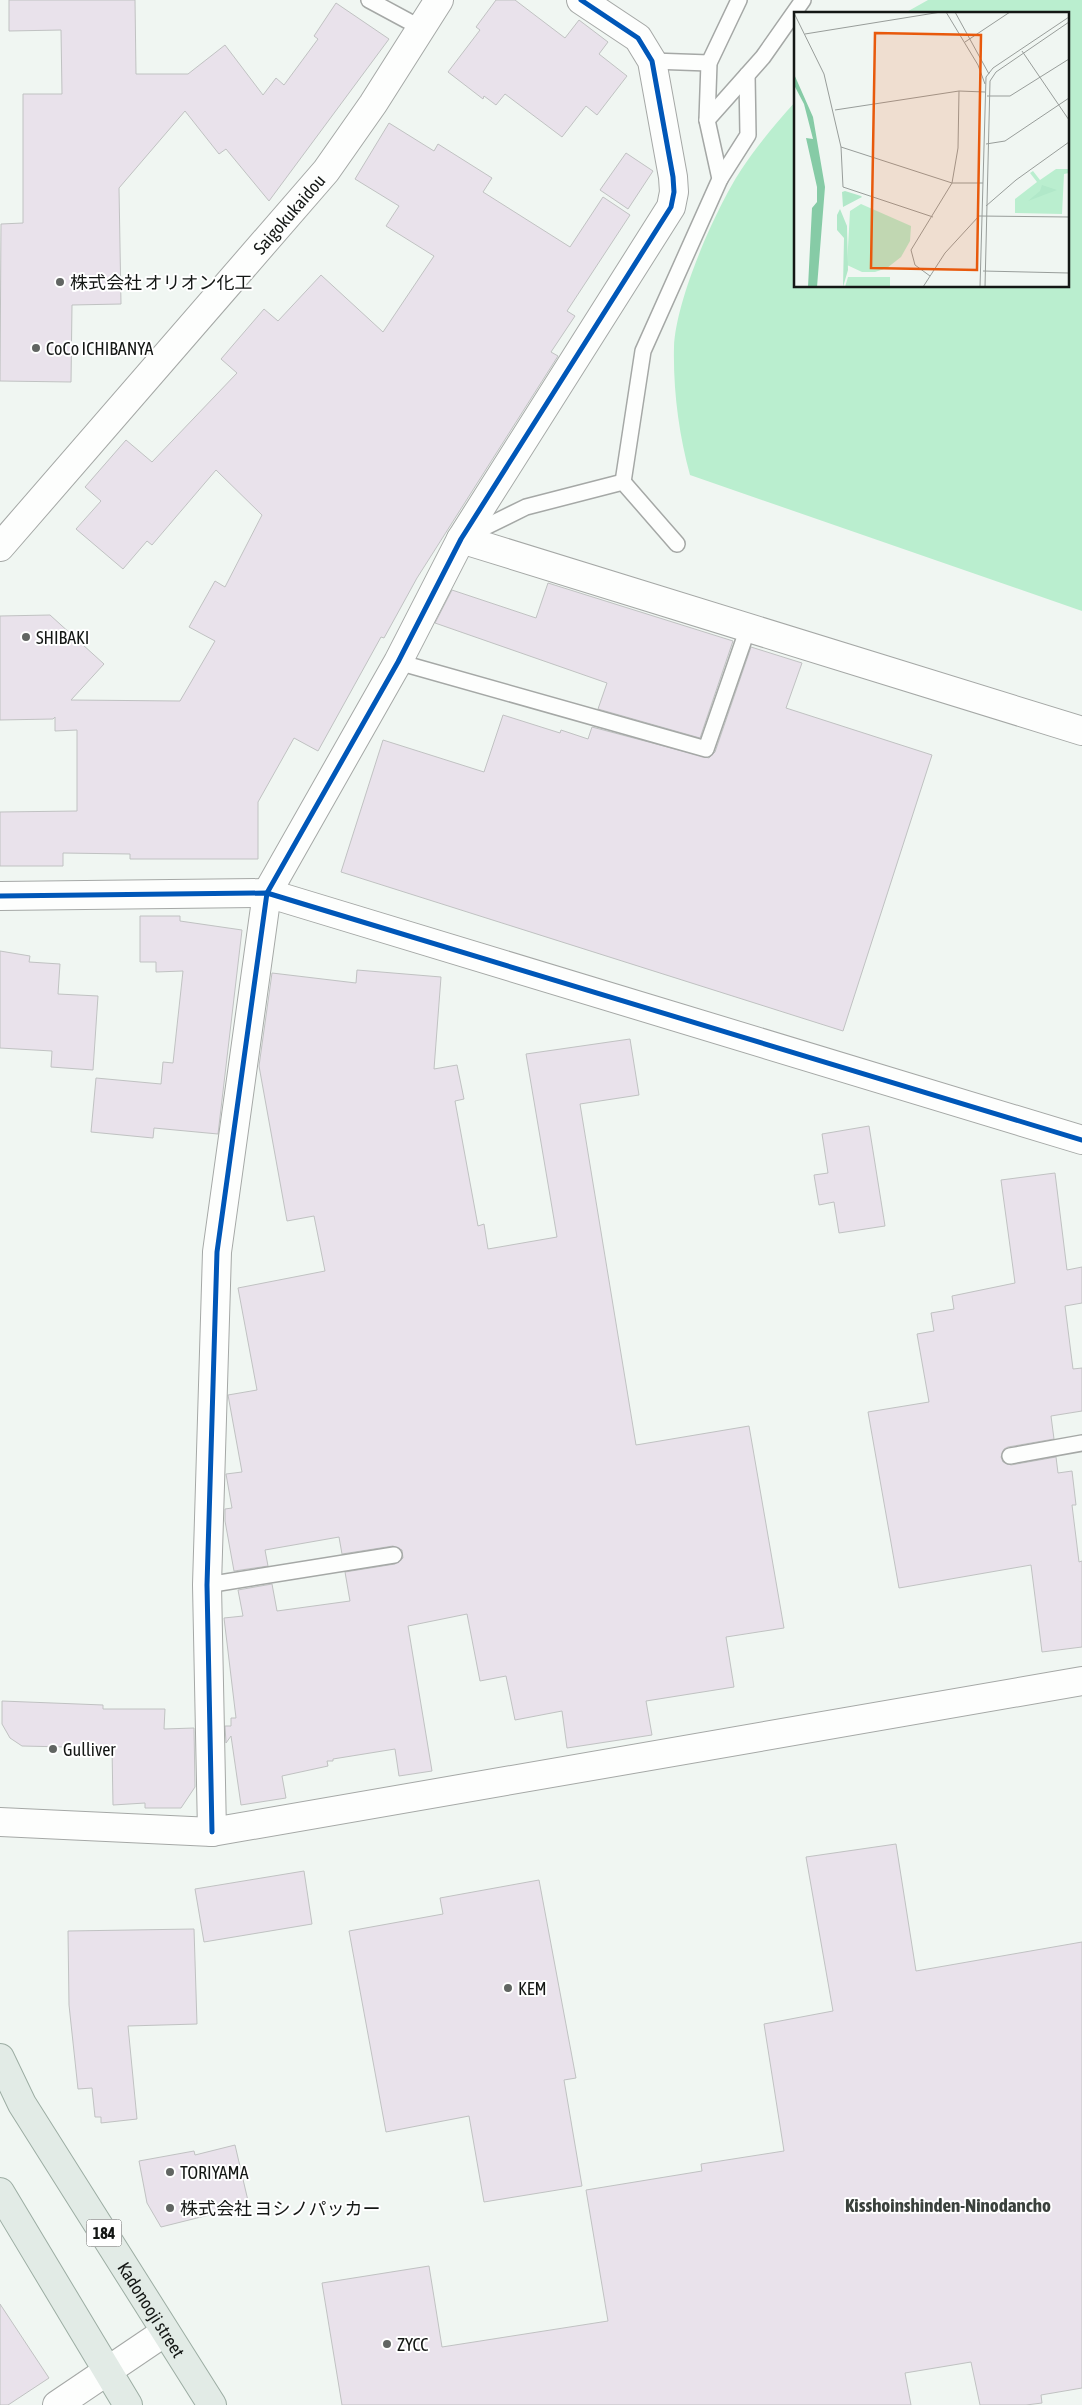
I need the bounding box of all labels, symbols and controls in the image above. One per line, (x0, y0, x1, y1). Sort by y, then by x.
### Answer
inset map (794, 12, 1070, 288)
street label: Saigokukaidou (249, 170, 329, 258)
place label: 株式会社 オリオン化工 (70, 272, 252, 293)
marker: 株式会社 オリオン化工 (54, 276, 66, 288)
place label: CoCo ICHIBANYA (46, 338, 153, 359)
marker: CoCo ICHIBANYA (30, 342, 42, 354)
place label: SHIBAKI (36, 627, 89, 648)
marker: SHIBAKI (20, 631, 32, 643)
place label: Gulliver (63, 1739, 116, 1760)
marker: Gulliver (47, 1743, 59, 1755)
place label: KEM (518, 1978, 547, 1999)
marker: KEM (502, 1982, 514, 1994)
place label: TORIYAMA (180, 2162, 249, 2183)
marker: TORIYAMA (164, 2166, 176, 2178)
district label: Kisshoinshinden-Ninodancho (845, 2194, 1051, 2216)
place label: 株式会社 ヨシノパッカー (180, 2198, 380, 2219)
marker: 株式会社 ヨシノパッカー (164, 2202, 176, 2214)
road number: 184 (86, 2220, 122, 2246)
street label: Kadonooji street (114, 2258, 190, 2361)
place label: ZYCC (397, 2334, 428, 2355)
marker: ZYCC (381, 2338, 393, 2350)

